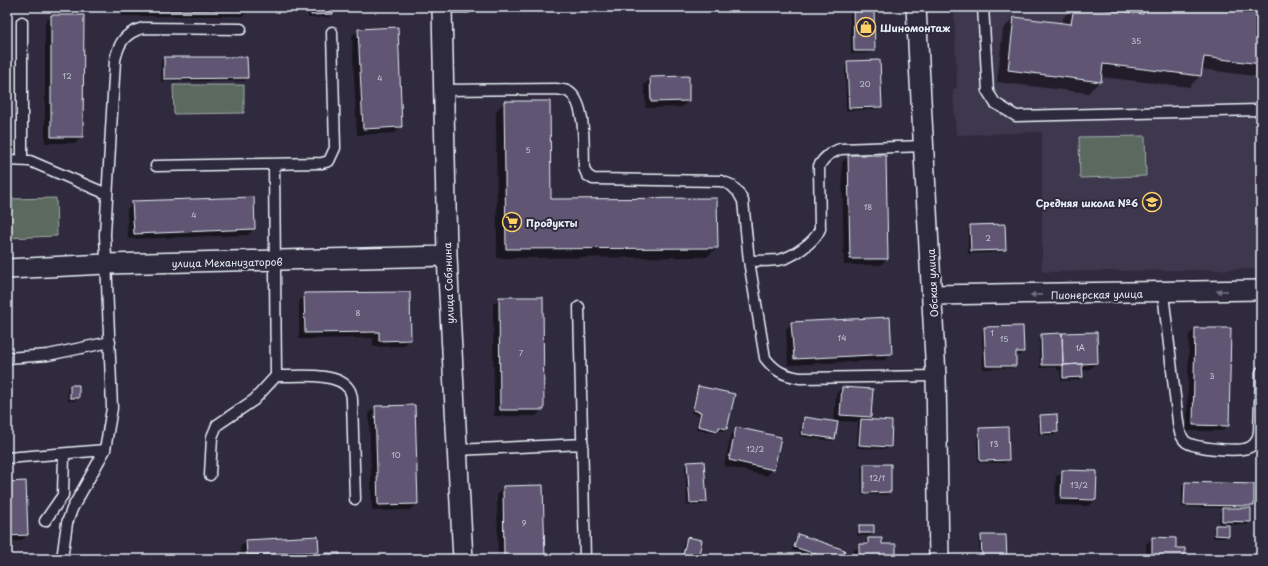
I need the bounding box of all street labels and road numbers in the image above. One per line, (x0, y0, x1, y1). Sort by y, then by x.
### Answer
street label: улица Собянина (439, 241, 457, 324)
street label: Обская улица (923, 248, 941, 318)
street label: улица Механизаторов (172, 254, 282, 270)
street label: Пионерская улица (1051, 286, 1144, 302)

